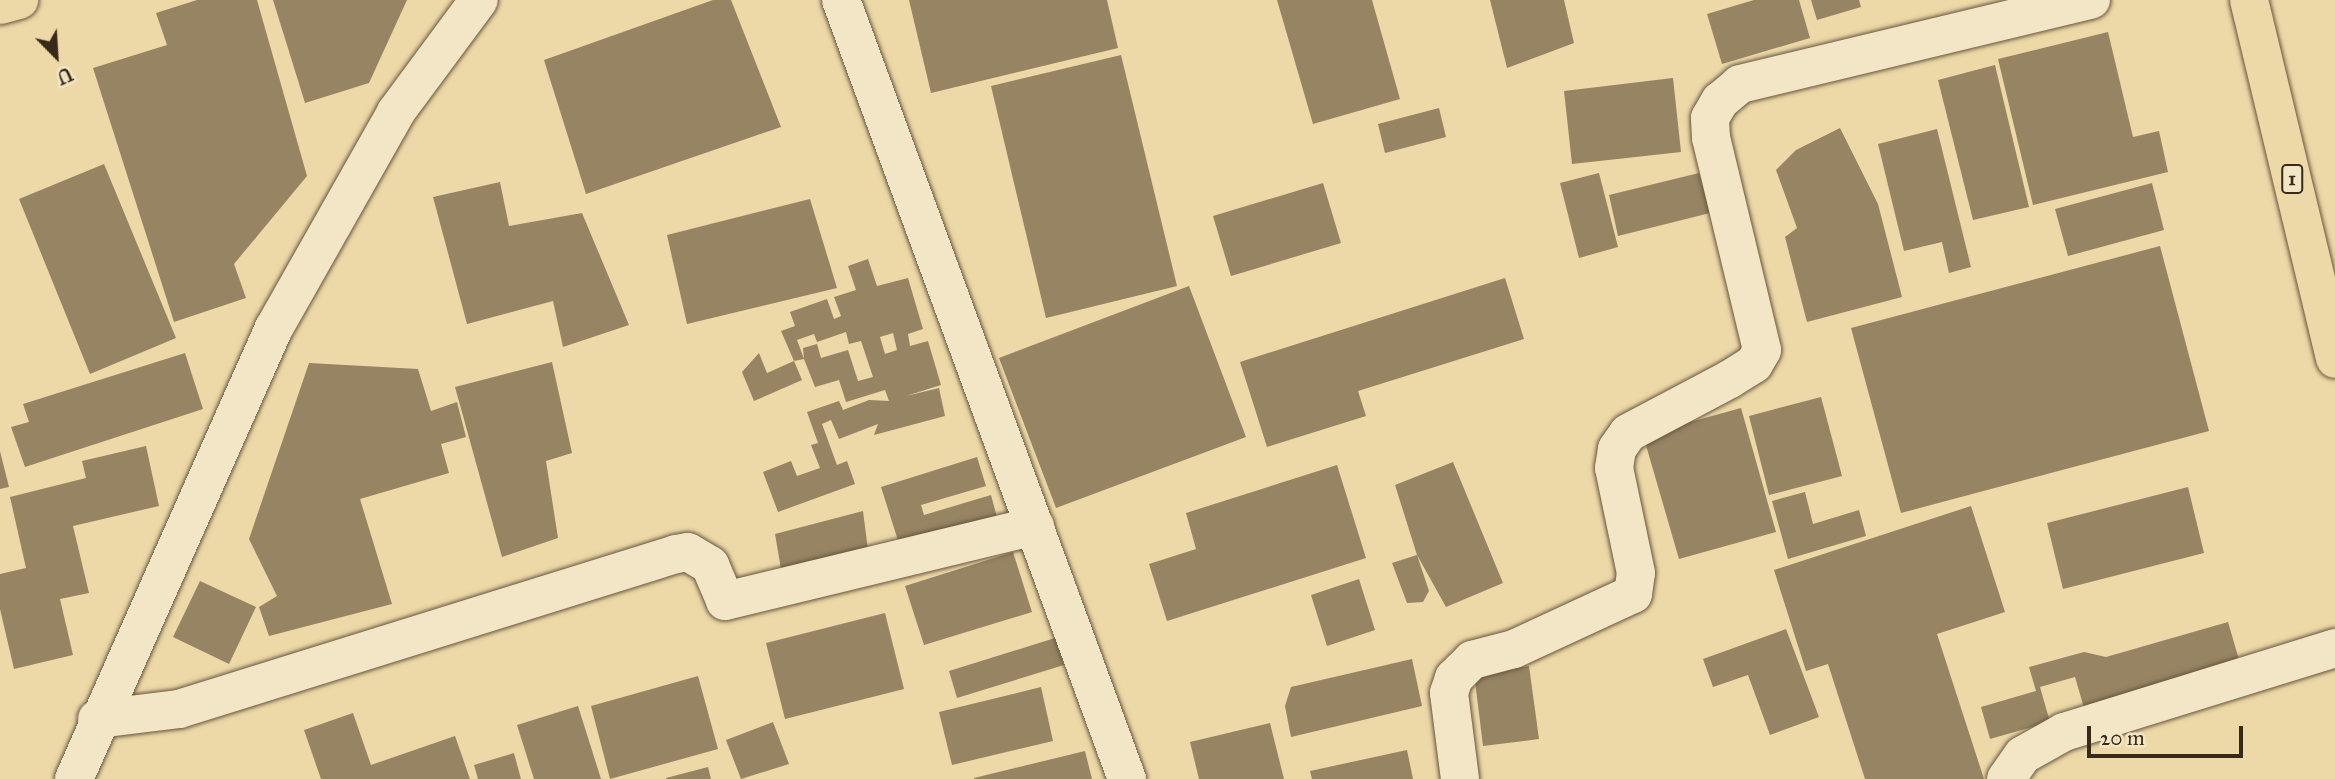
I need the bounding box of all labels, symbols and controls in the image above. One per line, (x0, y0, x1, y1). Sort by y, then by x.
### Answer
north arrow (21, 21, 91, 91)
text: U (53, 62, 76, 89)
road number: 1 (2280, 164, 2304, 195)
scale bar (2090, 712, 2246, 756)
text: 20 m (2100, 725, 2145, 751)

